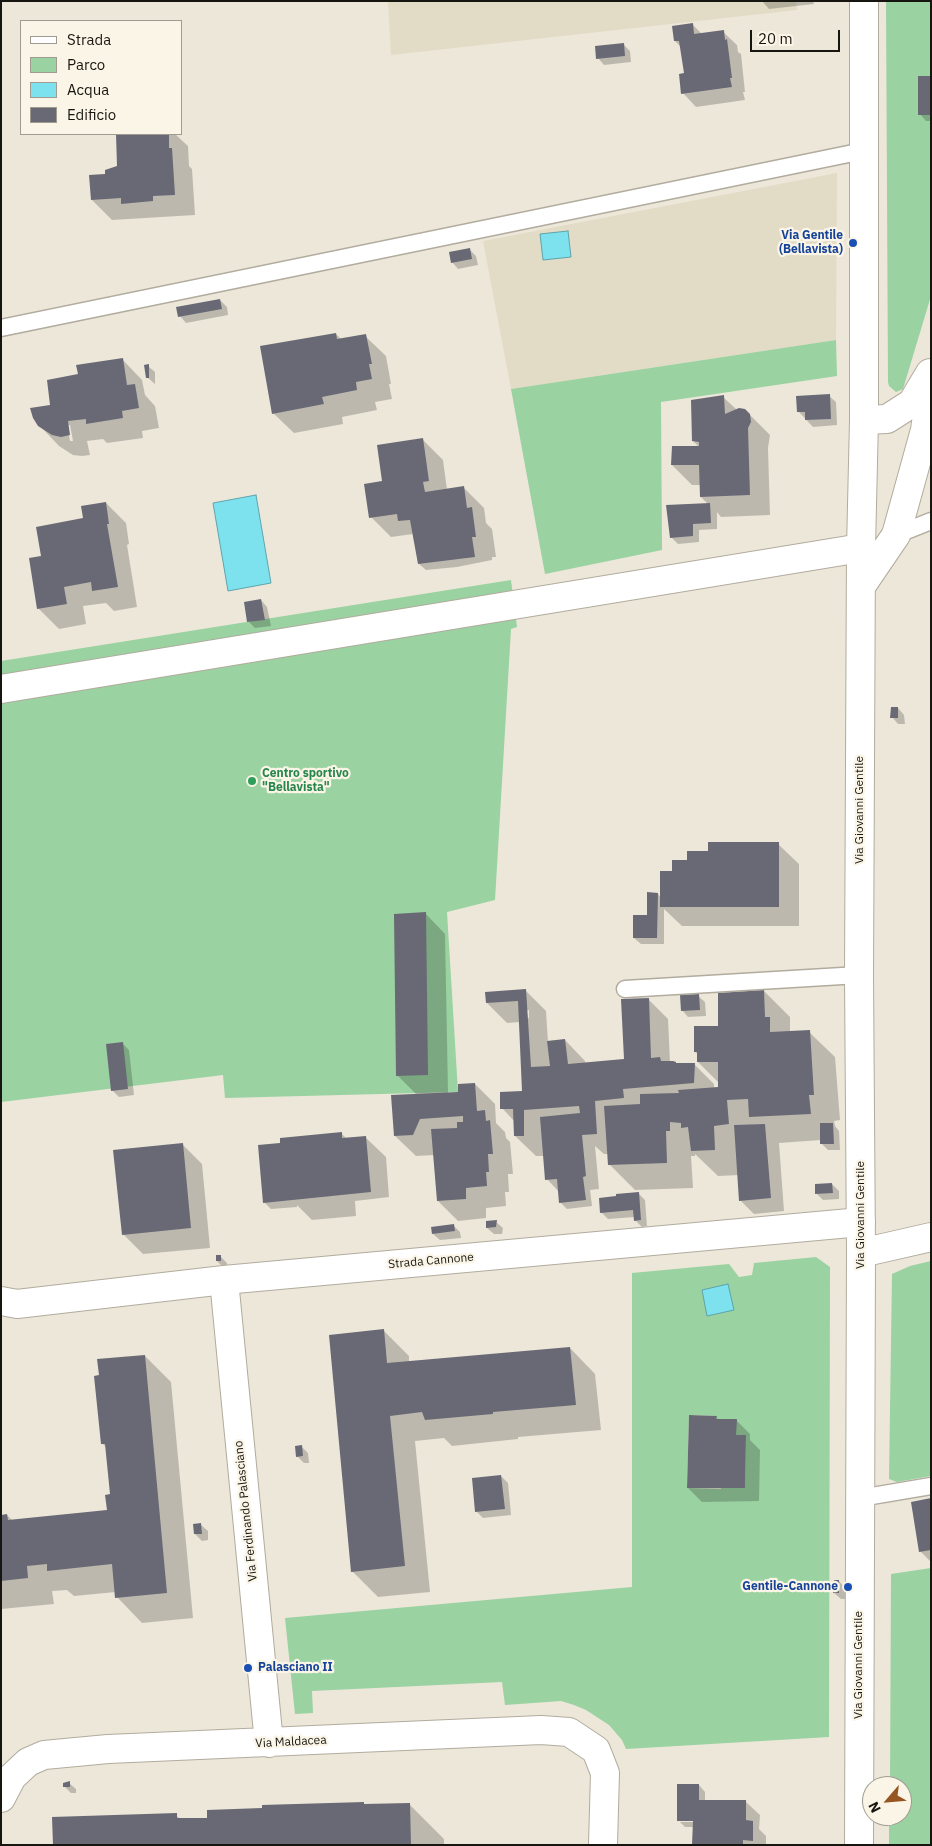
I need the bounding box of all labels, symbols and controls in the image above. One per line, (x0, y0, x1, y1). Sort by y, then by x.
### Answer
legend (20, 20, 182, 135)
scale bar (752, 20, 842, 52)
text: 20 m (758, 29, 793, 48)
text: Strada (67, 30, 111, 49)
text: Parco (67, 55, 105, 74)
text: Acqua (67, 80, 109, 99)
text: Edificio (67, 105, 116, 124)
place label: Via Gentile (Bellavista) (779, 229, 843, 257)
marker: Via Gentile (Bellavista) (847, 237, 859, 249)
street label: Via Giovanni Gentile (853, 756, 867, 864)
place label: Centro sportivo "Bellavista" (262, 767, 349, 795)
marker: Centro sportivo "Bellavista" (246, 775, 258, 787)
street label: Via Giovanni Gentile (854, 1161, 868, 1269)
street label: Strada Cannone (388, 1250, 474, 1272)
street label: Via Ferdinando Palasciano (231, 1440, 261, 1582)
place label: Gentile-Cannone (742, 1580, 838, 1594)
marker: Gentile-Cannone (842, 1581, 854, 1593)
street label: Via Giovanni Gentile (852, 1611, 866, 1719)
place label: Palasciano II (258, 1661, 333, 1675)
marker: Palasciano II (242, 1662, 254, 1674)
street label: Via Maldacea (255, 1733, 327, 1751)
north arrow (862, 1776, 912, 1826)
text: N (864, 1799, 885, 1816)

